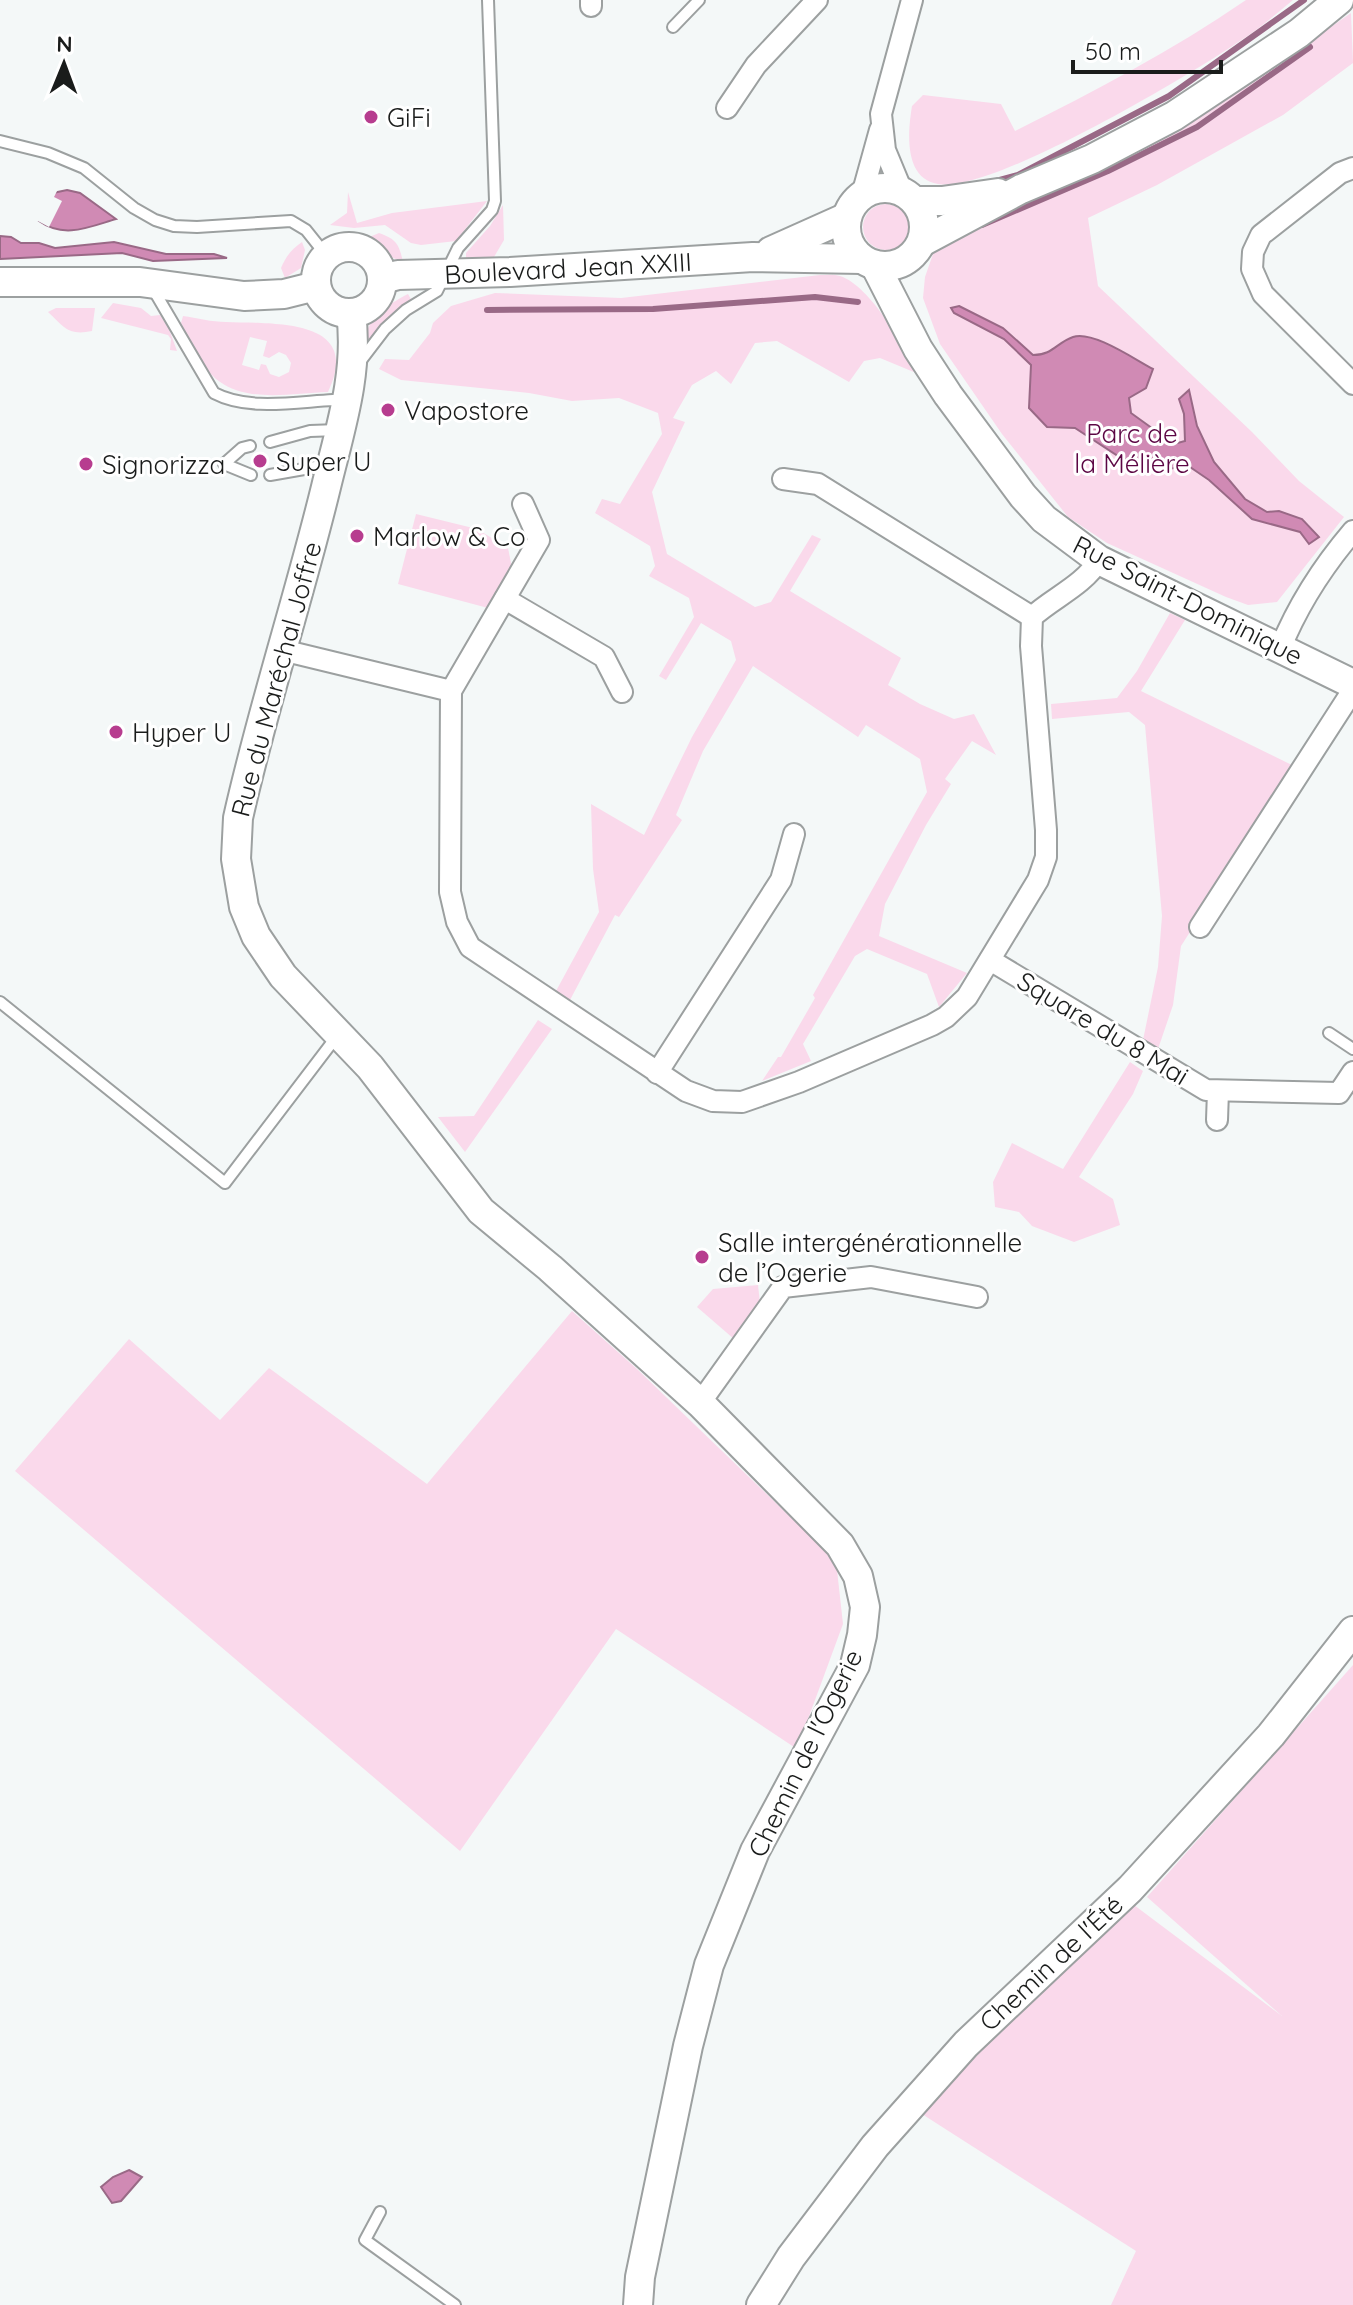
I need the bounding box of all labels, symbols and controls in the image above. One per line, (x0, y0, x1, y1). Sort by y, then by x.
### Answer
north arrow (24, 24, 104, 104)
scale bar (1073, 24, 1221, 74)
text: N (56, 30, 73, 58)
text: 50 m (1085, 36, 1141, 66)
place label: GiFi (387, 101, 431, 134)
marker: GiFi (362, 108, 380, 126)
street label: Boulevard Jean XXIII (443, 245, 693, 291)
place label: Vapostore (404, 394, 529, 427)
marker: Vapostore (379, 401, 397, 419)
park label: Parc de la Mélière (1074, 417, 1190, 480)
place label: Super U (276, 445, 372, 478)
place label: Signorizza (102, 448, 225, 481)
marker: Super U (251, 452, 269, 470)
marker: Signorizza (77, 455, 95, 473)
place label: Marlow & Co (373, 520, 526, 553)
marker: Marlow & Co (348, 527, 366, 545)
street label: Rue Saint-Dominique (1068, 528, 1308, 672)
street label: Rue du Maréchal Joffre (223, 538, 329, 820)
place label: Hyper U (132, 716, 232, 749)
marker: Hyper U (107, 723, 125, 741)
street label: Square du 8 Mai (1011, 964, 1195, 1092)
place label: Salle intergénérationnelle de l’Ogerie (718, 1226, 1022, 1289)
marker: Salle intergénérationnelle de l’Ogerie (693, 1248, 711, 1266)
street label: Chemin de l'Ogerie (740, 1644, 870, 1862)
street label: Chemin de l'Été (972, 1888, 1130, 2038)

